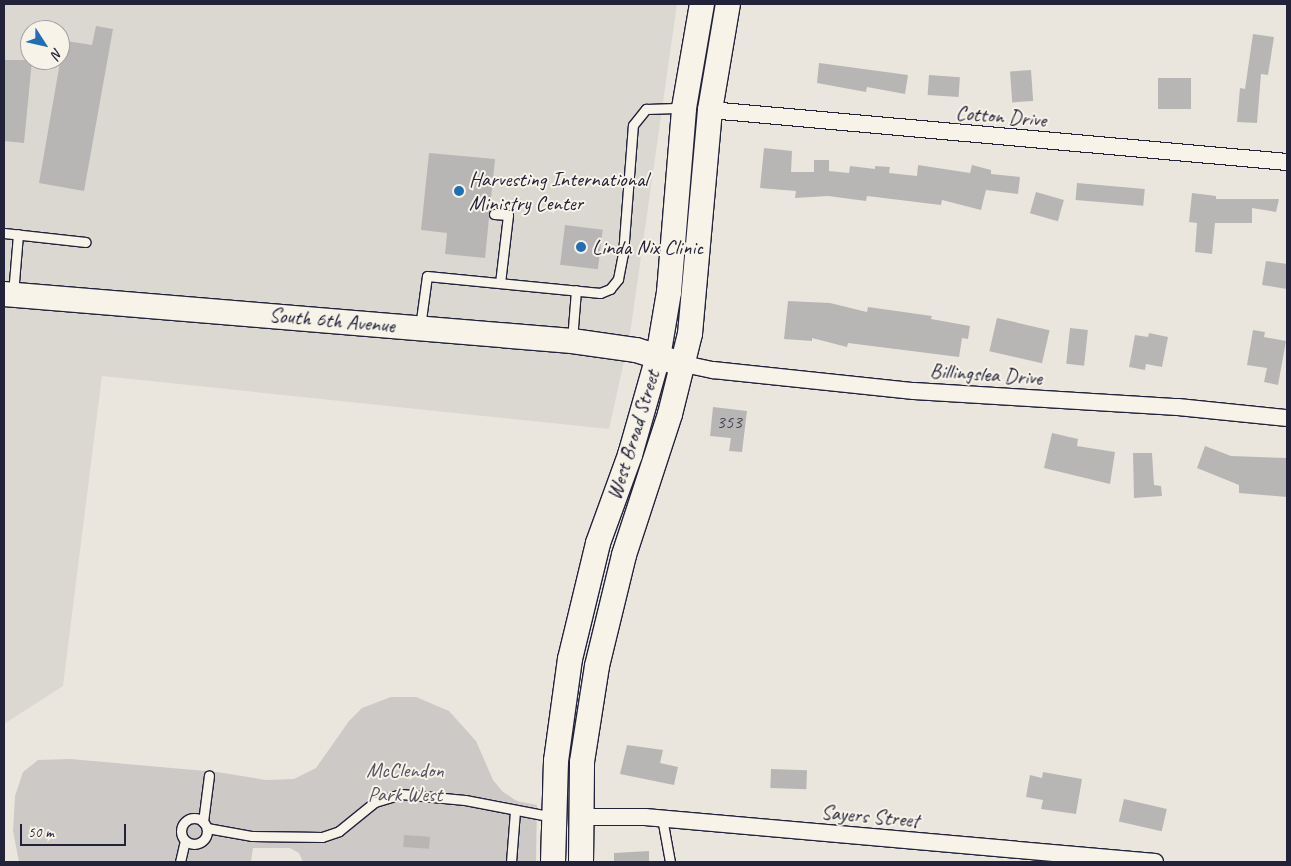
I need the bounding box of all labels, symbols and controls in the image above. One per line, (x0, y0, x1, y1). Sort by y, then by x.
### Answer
north arrow (20, 20, 70, 70)
text: N (47, 45, 66, 62)
street label: Cotton Drive (955, 99, 1047, 133)
place label: Harvesting International Ministry Center (469, 166, 648, 216)
marker: Harvesting International Ministry Center (453, 185, 465, 197)
place label: Linda Nix Clinic (592, 234, 704, 260)
marker: Linda Nix Clinic (574, 240, 588, 254)
street label: South 6th Avenue (268, 302, 396, 338)
street label: Billingslea Drive (929, 358, 1043, 390)
street label: West Broad Street (601, 367, 665, 503)
house number: 353 (716, 412, 742, 434)
park label: McClendon Park West (366, 757, 444, 807)
street label: Sayers Street (820, 799, 920, 833)
scale bar (22, 814, 129, 846)
text: 50 m (28, 823, 54, 842)

